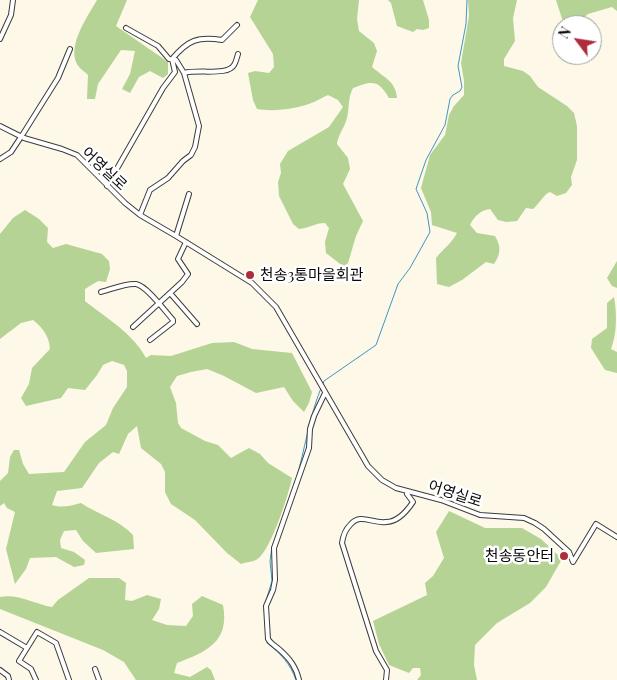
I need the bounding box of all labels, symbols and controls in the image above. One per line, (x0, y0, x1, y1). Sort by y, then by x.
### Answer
north arrow (552, 15, 602, 65)
text: N (554, 23, 575, 42)
street label: 어영실로 (78, 144, 130, 194)
place label: 천송3통마을회관 (260, 266, 363, 284)
marker: 천송3통마을회관 (244, 269, 256, 281)
street label: 어영실로 (426, 477, 484, 511)
place label: 천송동안터 (485, 547, 554, 565)
marker: 천송동안터 (558, 550, 570, 562)

